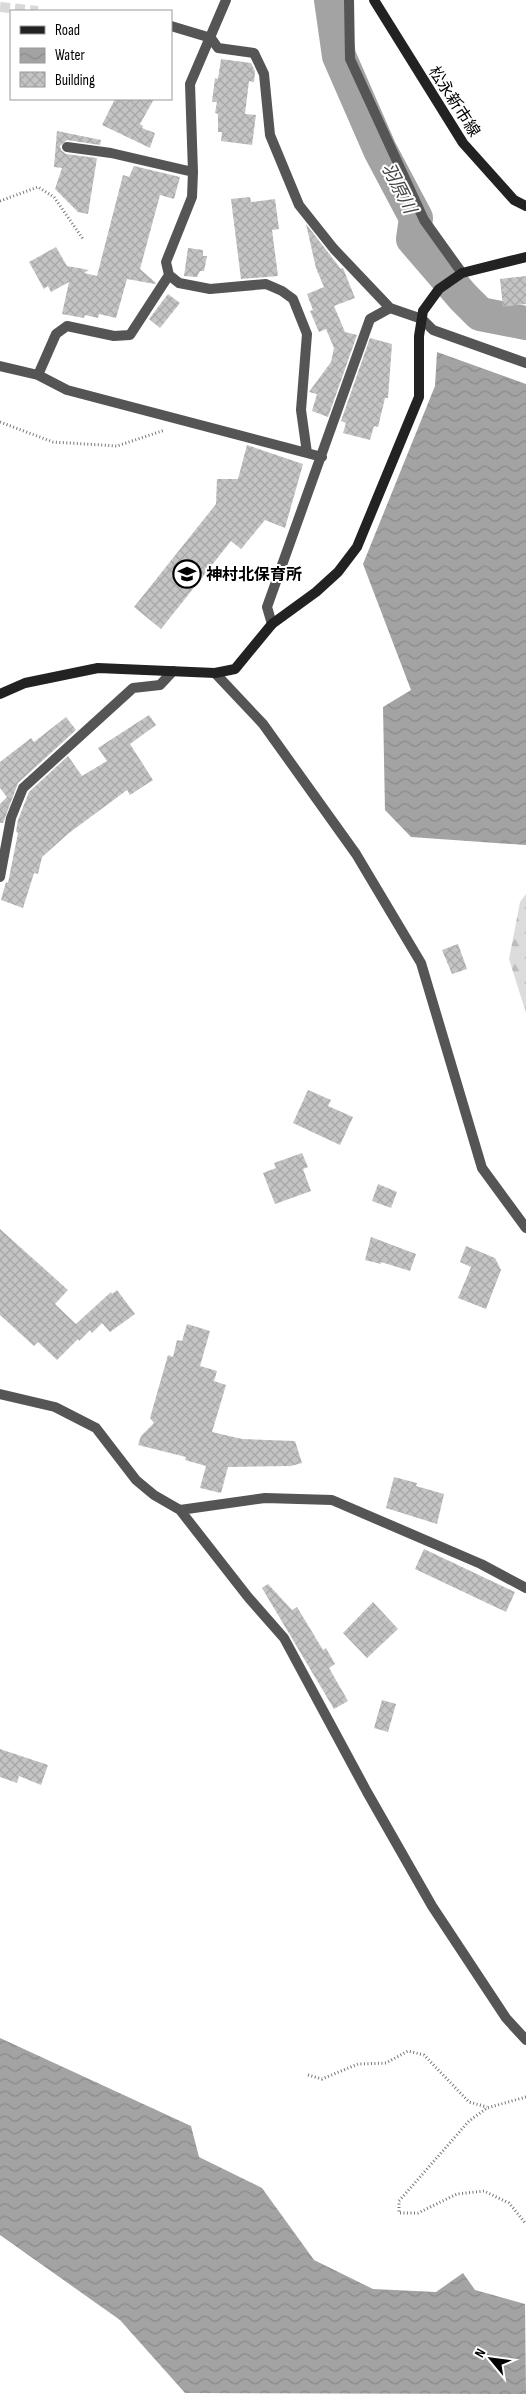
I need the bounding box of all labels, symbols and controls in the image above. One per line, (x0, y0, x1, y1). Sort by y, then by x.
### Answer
legend (10, 10, 172, 100)
text: Road (55, 21, 80, 40)
text: Water (55, 46, 86, 65)
street label: 松永新市線 (424, 63, 483, 141)
text: Building (55, 71, 95, 90)
water label: 羽原川 (377, 159, 421, 219)
school or university icon: 神村北保育所 (172, 559, 202, 589)
place label: 神村北保育所 (206, 565, 302, 585)
north arrow (466, 2334, 516, 2384)
text: N (471, 2346, 489, 2360)

